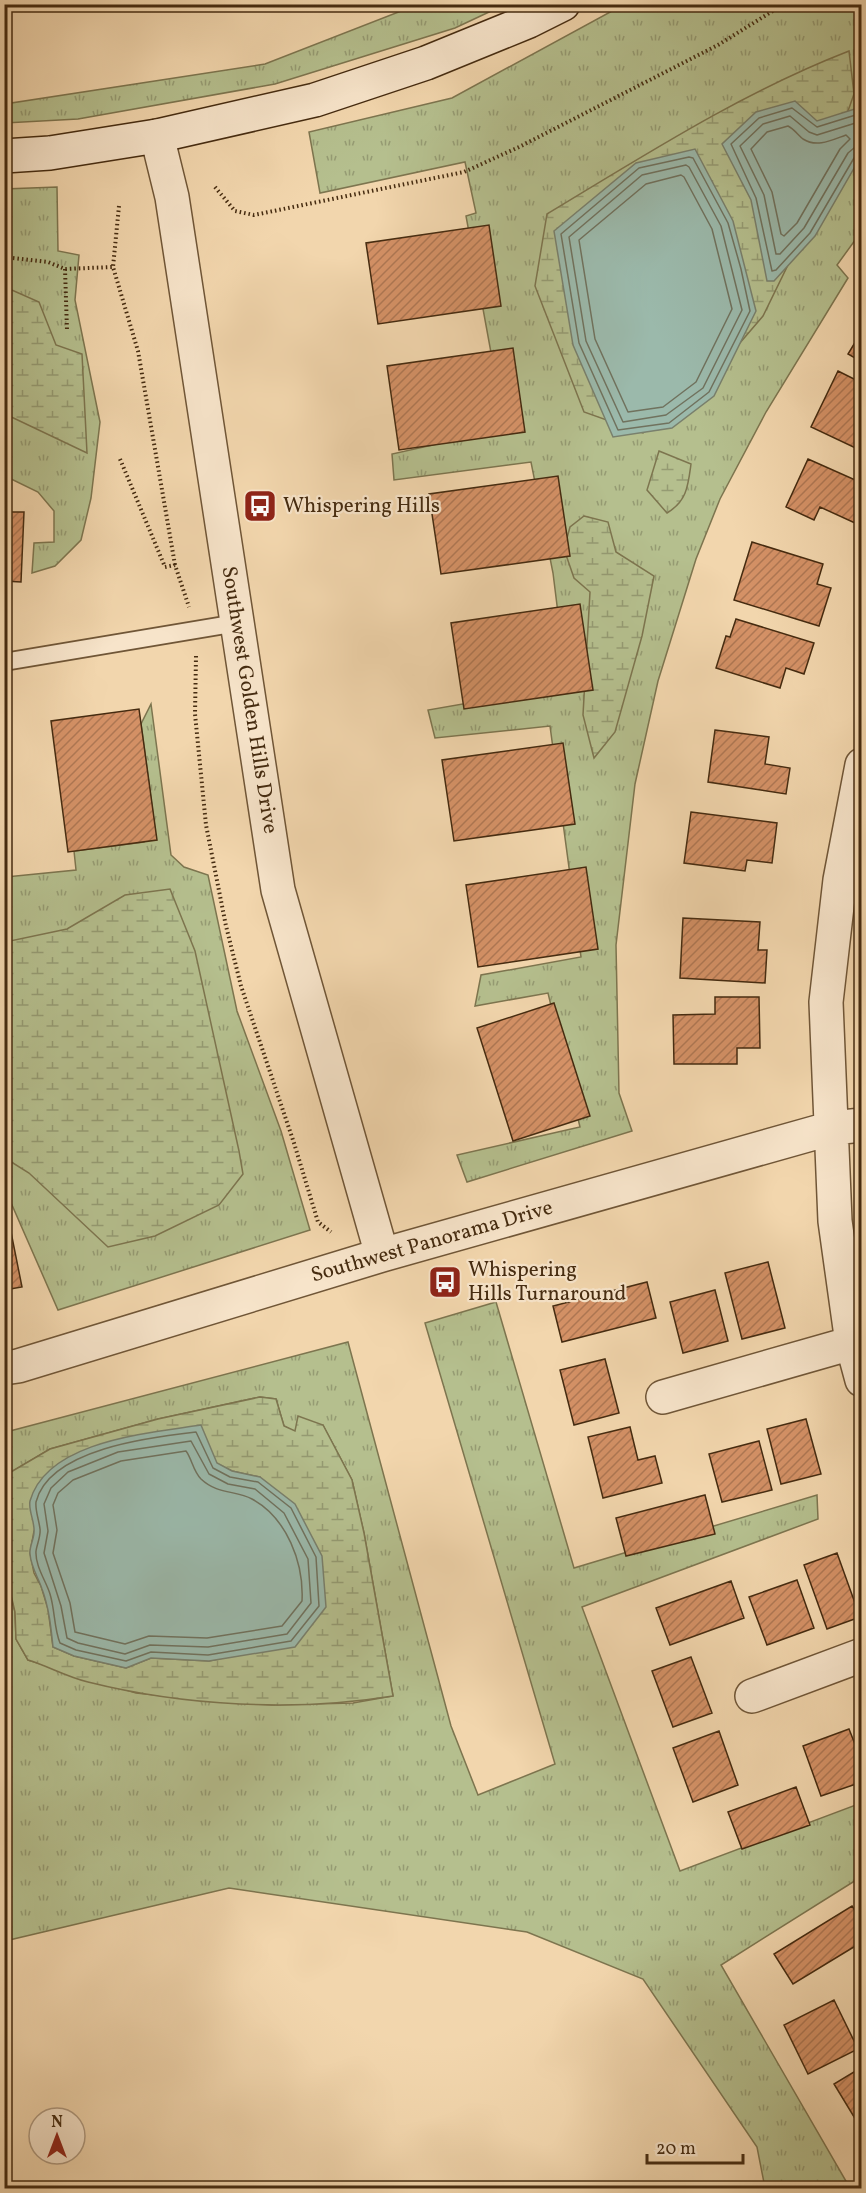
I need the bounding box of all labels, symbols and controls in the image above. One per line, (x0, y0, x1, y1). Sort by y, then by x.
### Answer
bus stop icon: Whispering Hills (242, 488, 278, 524)
place label: Whispering Hills (283, 492, 440, 521)
street label: Southwest Golden Hills Drive (214, 564, 284, 836)
street label: Southwest Panorama Drive (308, 1194, 556, 1290)
place label: Whispering Hills Turnaround (468, 1256, 626, 1309)
bus stop icon: Whispering Hills Turnaround (427, 1264, 463, 1300)
north arrow (27, 2106, 87, 2166)
text: N (51, 2112, 63, 2134)
scale bar (647, 2127, 743, 2165)
text: 20 m (656, 2137, 696, 2162)

